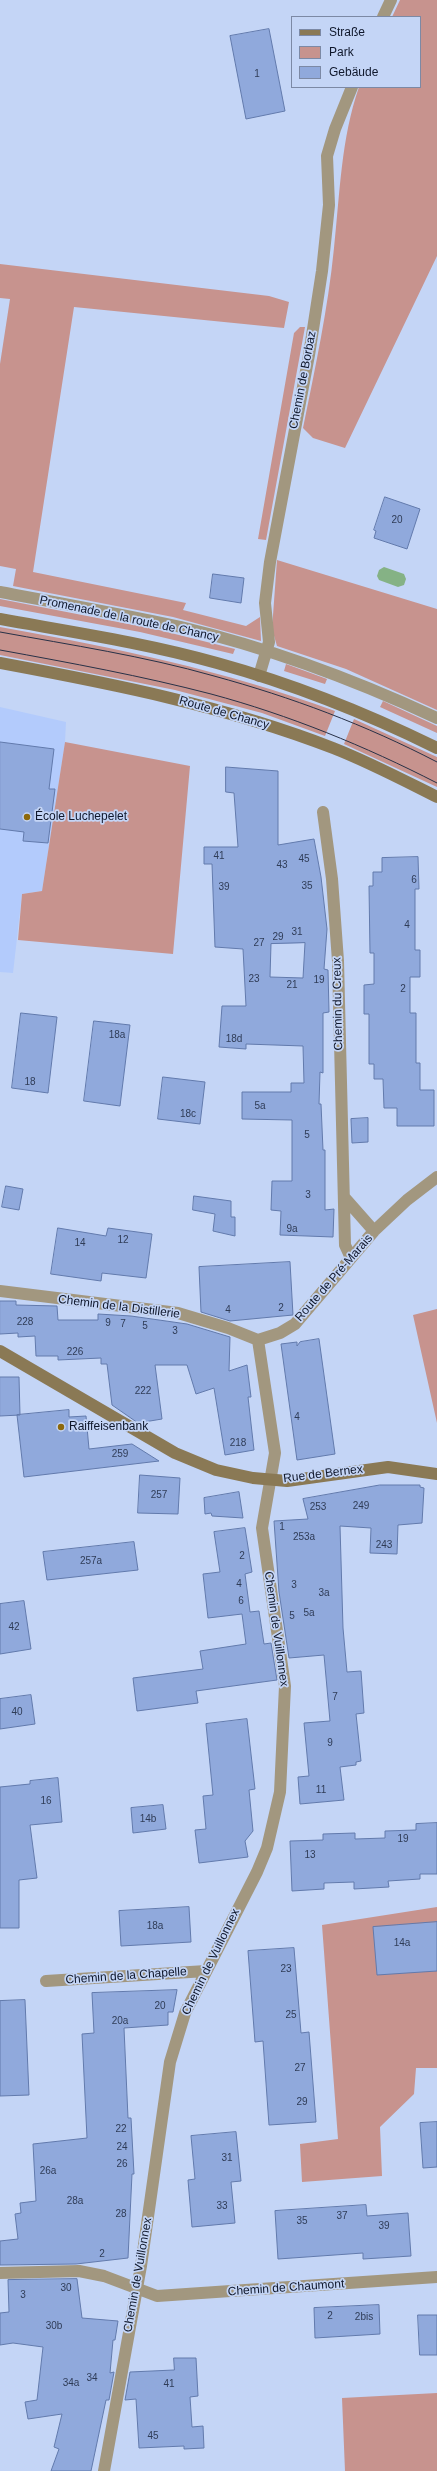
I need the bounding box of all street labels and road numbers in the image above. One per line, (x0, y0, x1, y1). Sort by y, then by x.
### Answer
street label: Chemin de Borbaz (286, 330, 320, 430)
street label: Promenade de la route de Chancy (38, 593, 220, 645)
street label: Route de Chancy (177, 693, 271, 733)
street label: Chemin du Creux (330, 957, 346, 1051)
street label: Route de Pré-Marais (292, 1231, 376, 1325)
street label: Chemin de la Distillerie (57, 1292, 181, 1322)
street label: Rue de Bernex (282, 1462, 364, 1486)
street label: Chemin de Vuillonnex (261, 1570, 291, 1688)
street label: Chemin de Vuillonnex (179, 1907, 243, 2017)
street label: Chemin de la Chapelle (65, 1965, 187, 1987)
street label: Chemin de Vuillonnex (121, 2216, 155, 2334)
street label: Chemin de Chaumont (227, 2277, 345, 2299)

